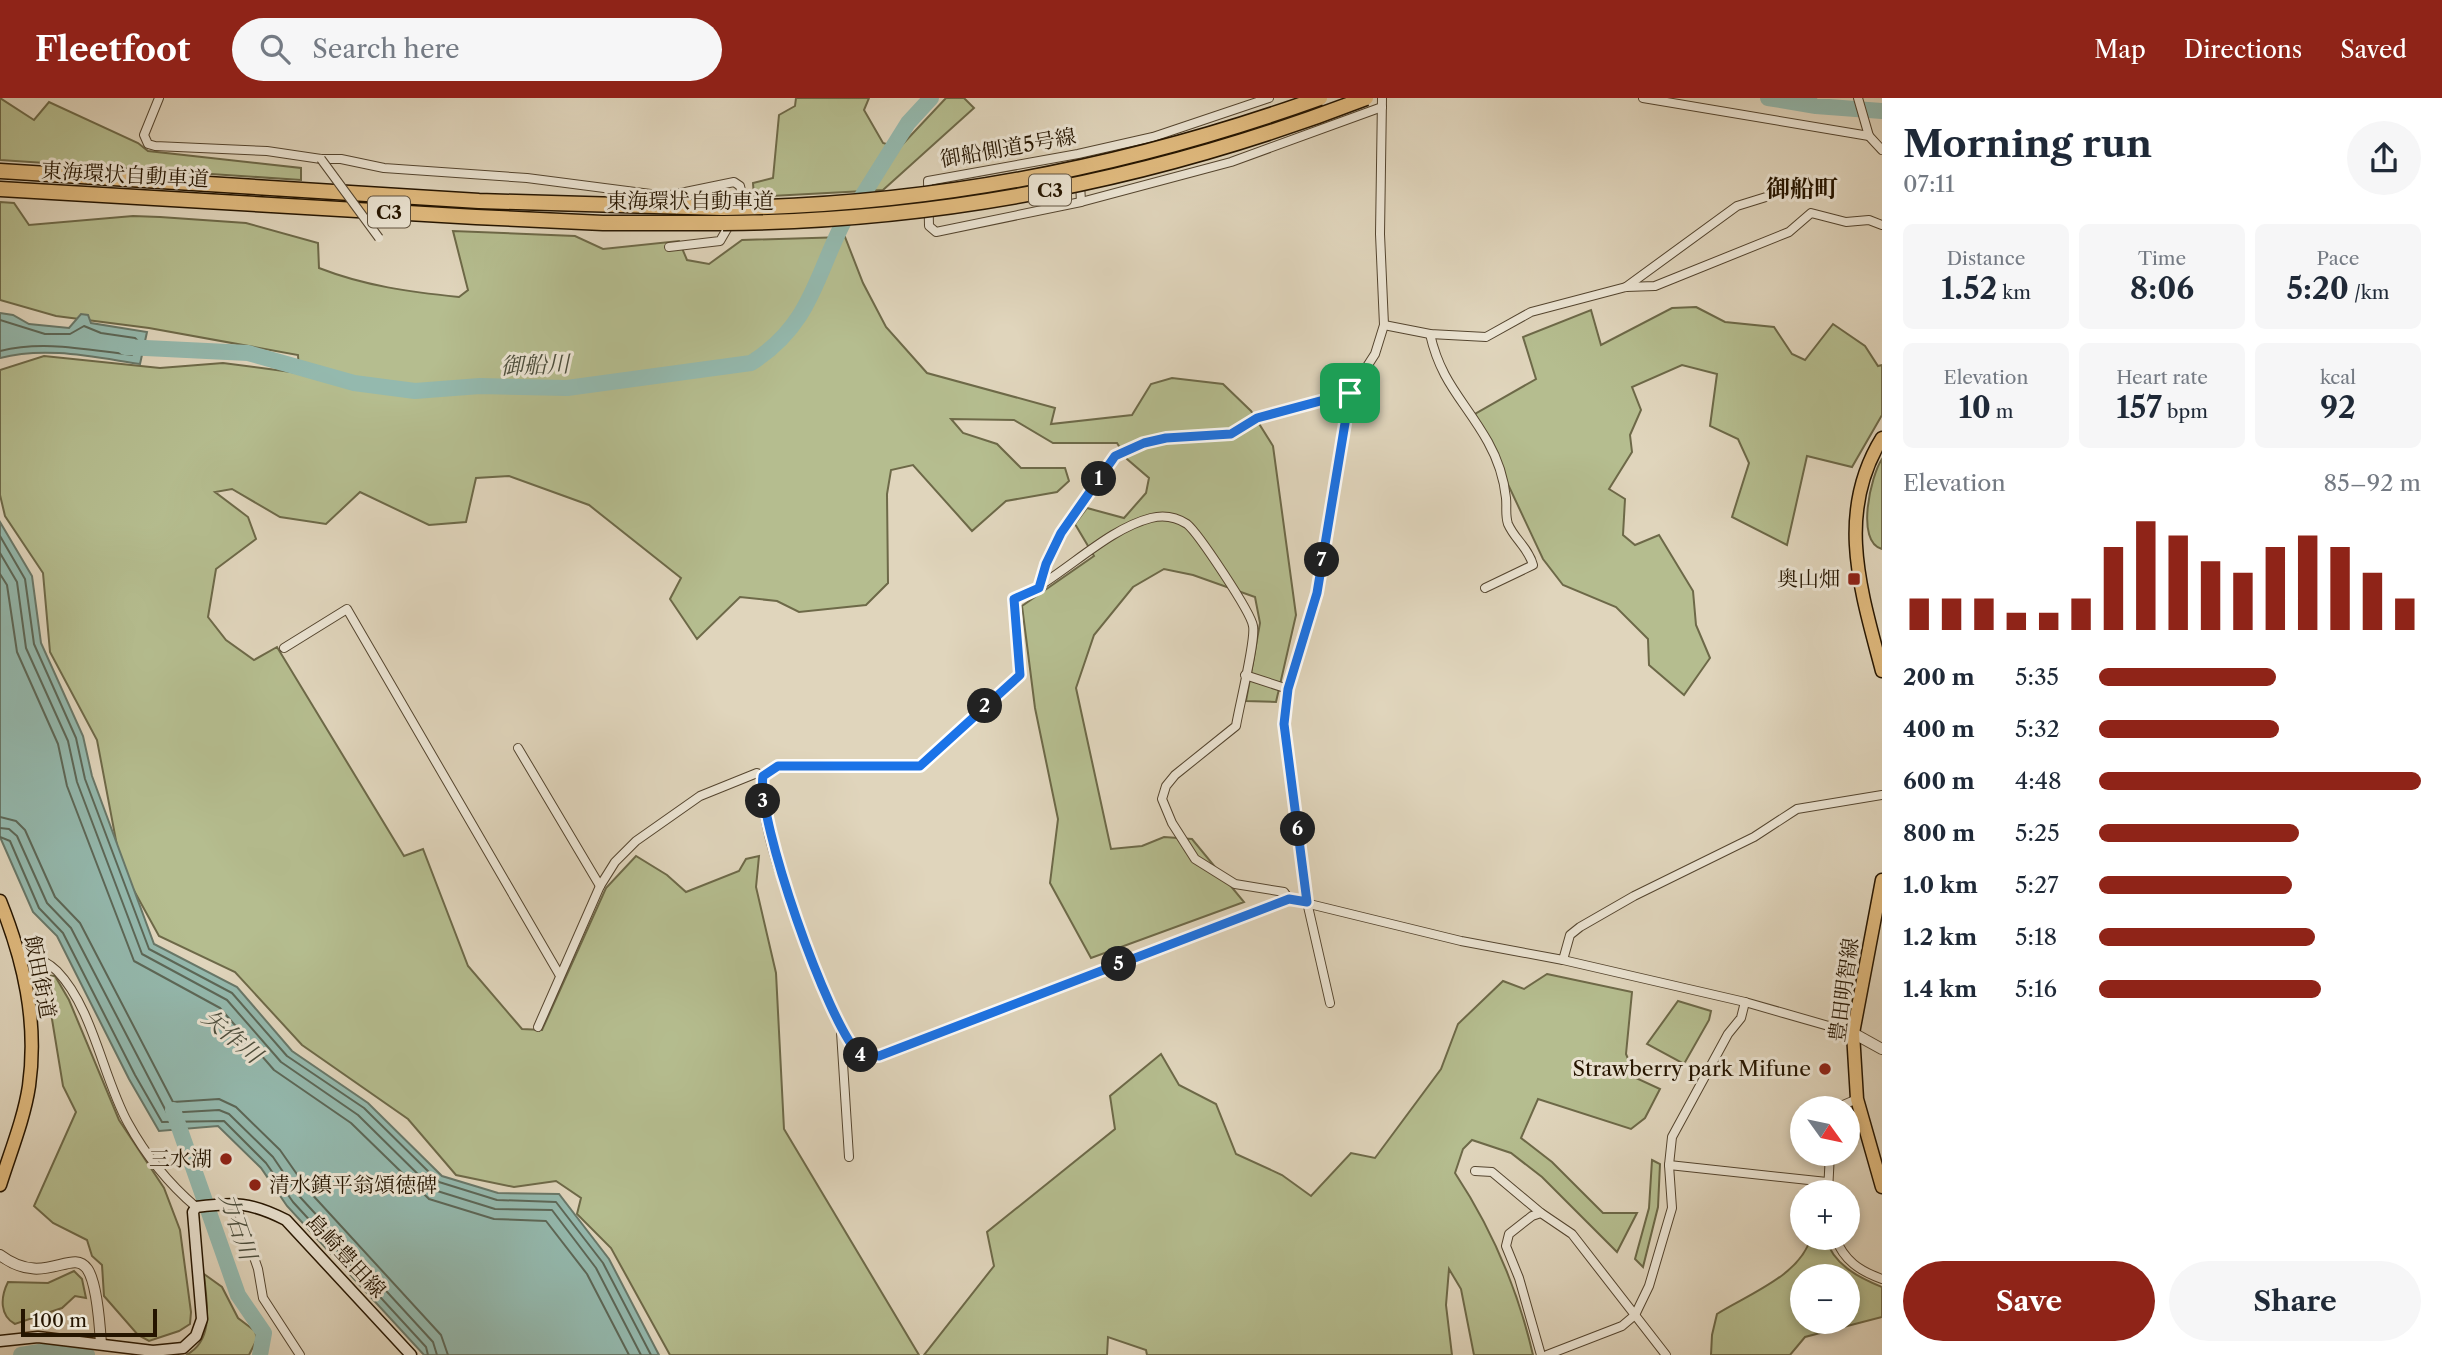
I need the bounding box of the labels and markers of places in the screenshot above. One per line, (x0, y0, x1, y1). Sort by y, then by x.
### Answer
pin (1320, 363, 1380, 423)
pin: 1 (1082, 462, 1116, 496)
pin: 7 (1304, 542, 1340, 578)
place label: 奥山畑 (1777, 566, 1840, 591)
marker: 奥山畑 (1846, 571, 1862, 587)
pin: 2 (968, 688, 1002, 724)
pin: 3 (746, 784, 780, 818)
pin: 6 (1280, 812, 1316, 846)
pin: 5 (1102, 946, 1136, 982)
pin: 4 (844, 1038, 878, 1072)
place label: Strawberry park Mifune (1573, 1056, 1811, 1081)
marker: Strawberry park Mifune (1817, 1061, 1833, 1077)
place label: 三水湖 (149, 1146, 212, 1171)
marker: 三水湖 (218, 1151, 234, 1167)
place label: 清水鎮平翁頌徳碑 (269, 1172, 437, 1197)
marker: 清水鎮平翁頌徳碑 (247, 1177, 263, 1193)

